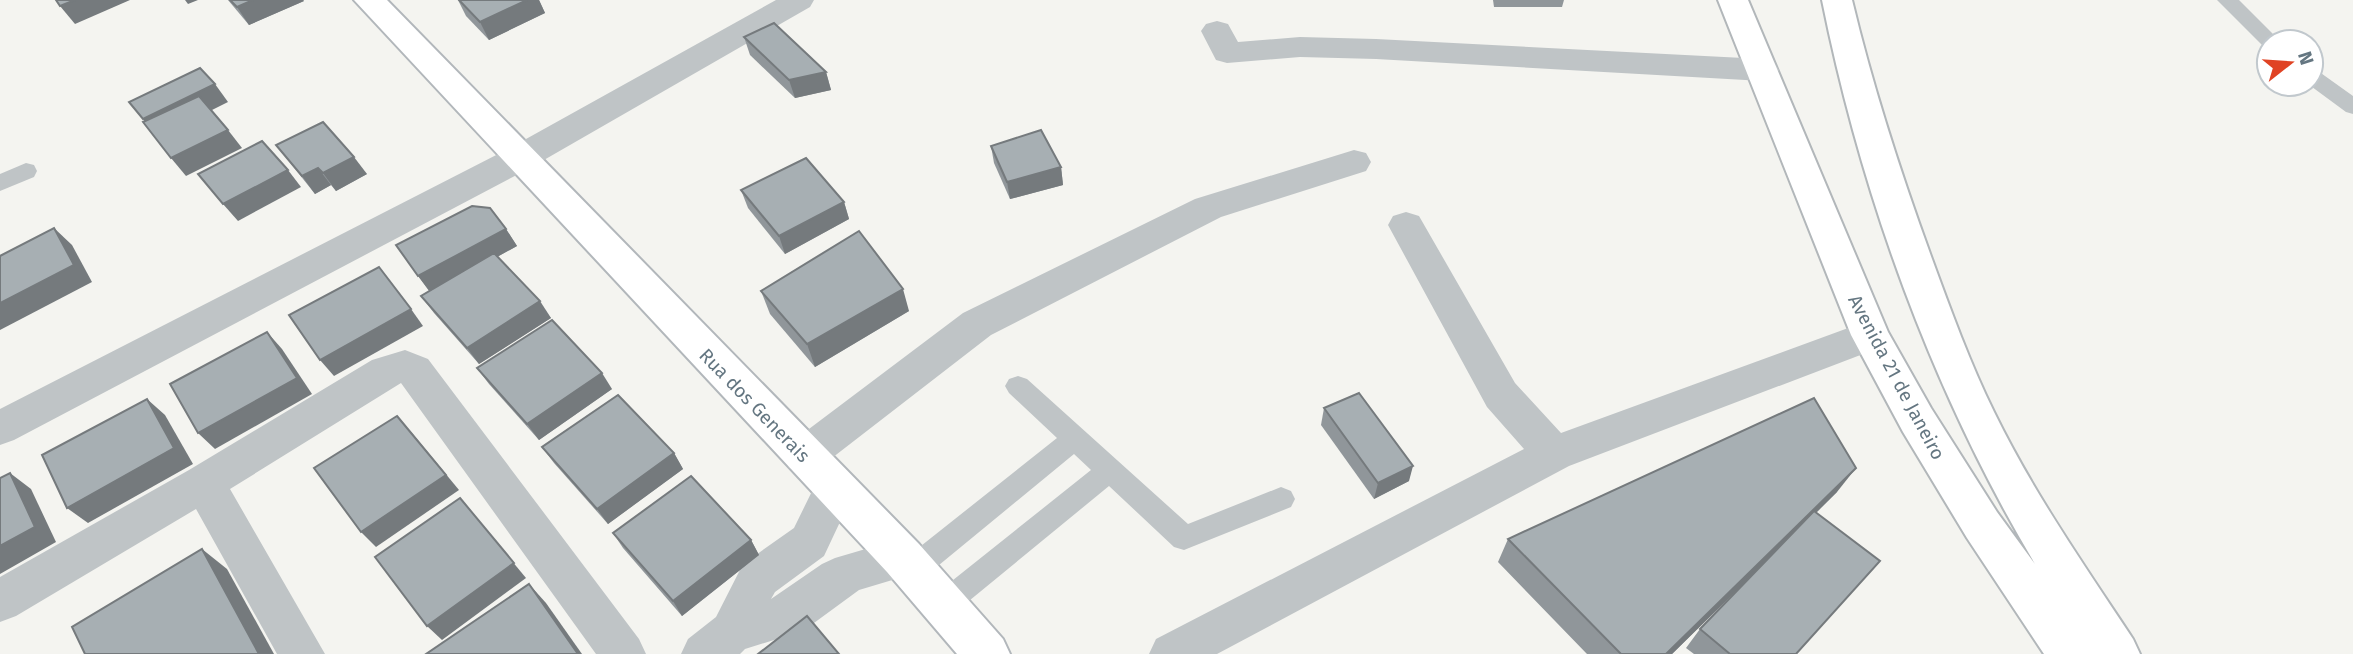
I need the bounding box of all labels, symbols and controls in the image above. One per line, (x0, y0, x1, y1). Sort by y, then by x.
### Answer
north arrow (2255, 28, 2325, 98)
text: N (2293, 49, 2319, 68)
street label: Avenida 21 de Janeiro (1843, 291, 1950, 464)
street label: Rua dos Generais (694, 344, 815, 467)

